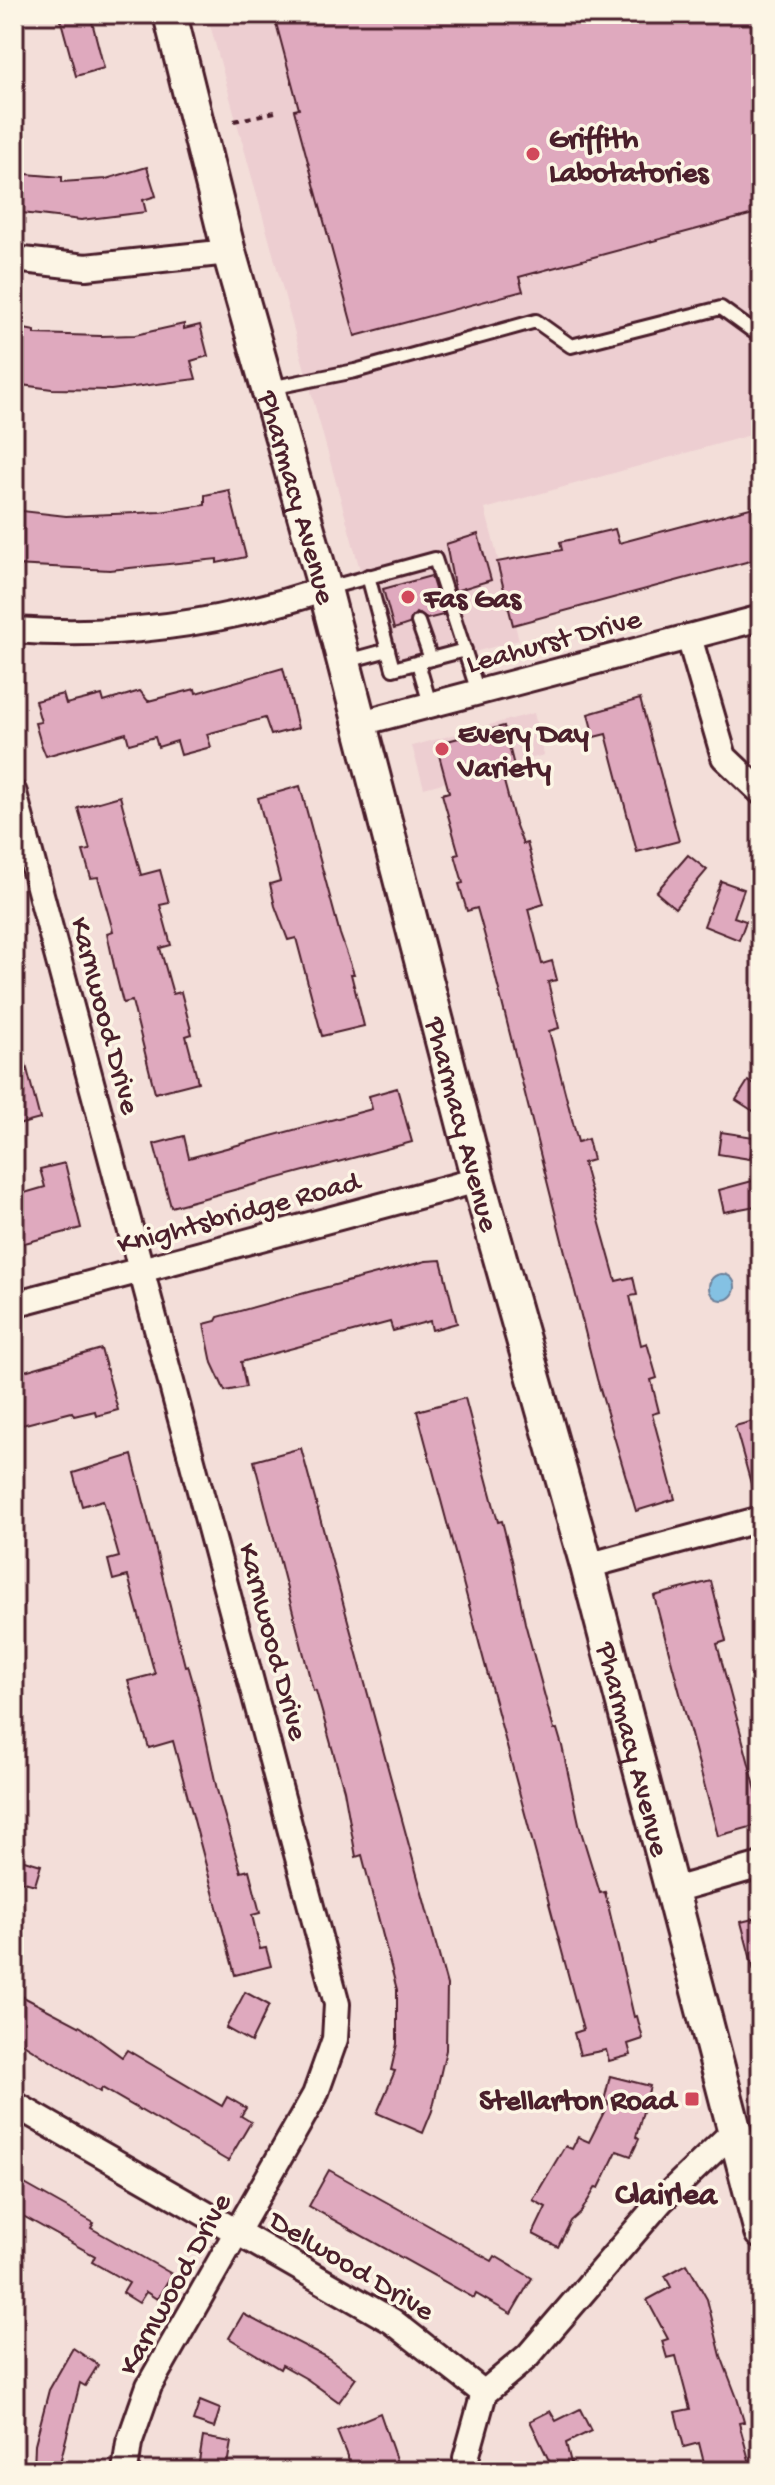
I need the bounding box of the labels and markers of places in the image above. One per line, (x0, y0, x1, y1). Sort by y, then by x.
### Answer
place label: Griffith Labotatories (549, 124, 710, 193)
marker: Griffith Labotatories (524, 145, 542, 163)
place label: Fas Gas (423, 584, 523, 619)
marker: Fas Gas (399, 588, 417, 606)
place label: Every Day Variety (456, 719, 589, 788)
marker: Every Day Variety (433, 740, 451, 758)
place label: Stellarton Road (479, 2086, 679, 2121)
marker: Stellarton Road (683, 2090, 701, 2108)

